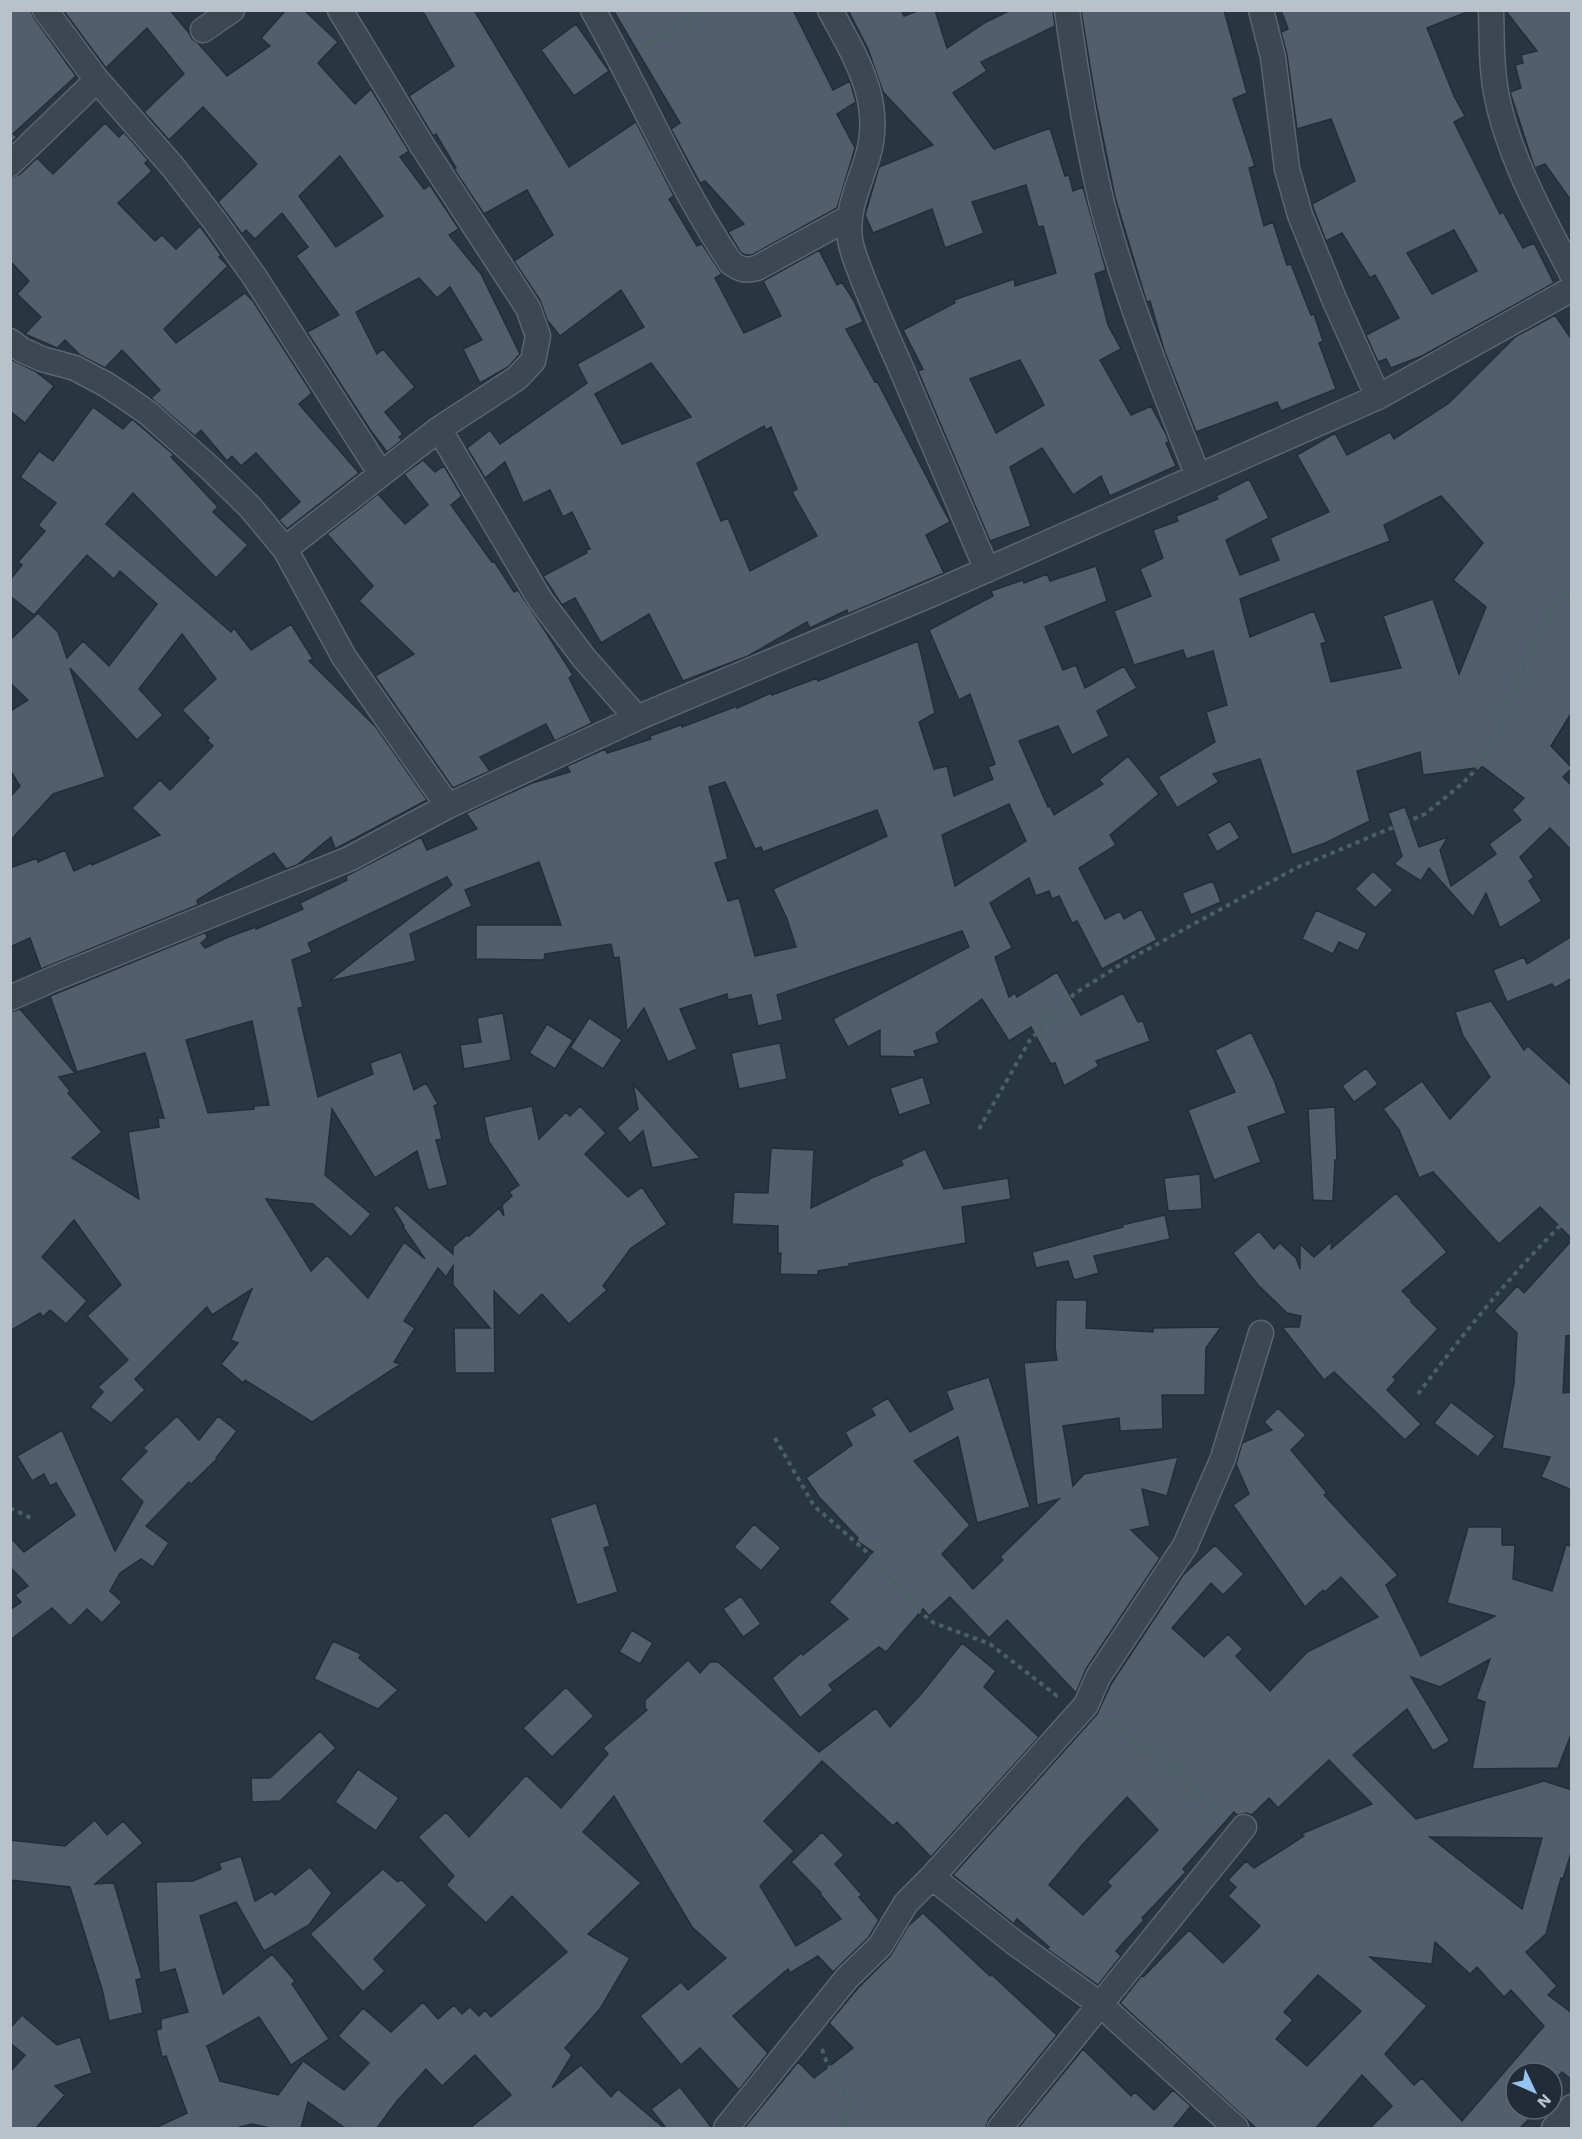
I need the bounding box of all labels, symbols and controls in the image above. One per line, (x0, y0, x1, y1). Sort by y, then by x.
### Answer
north arrow (1504, 2061, 1564, 2121)
text: N (1533, 2090, 1555, 2112)

